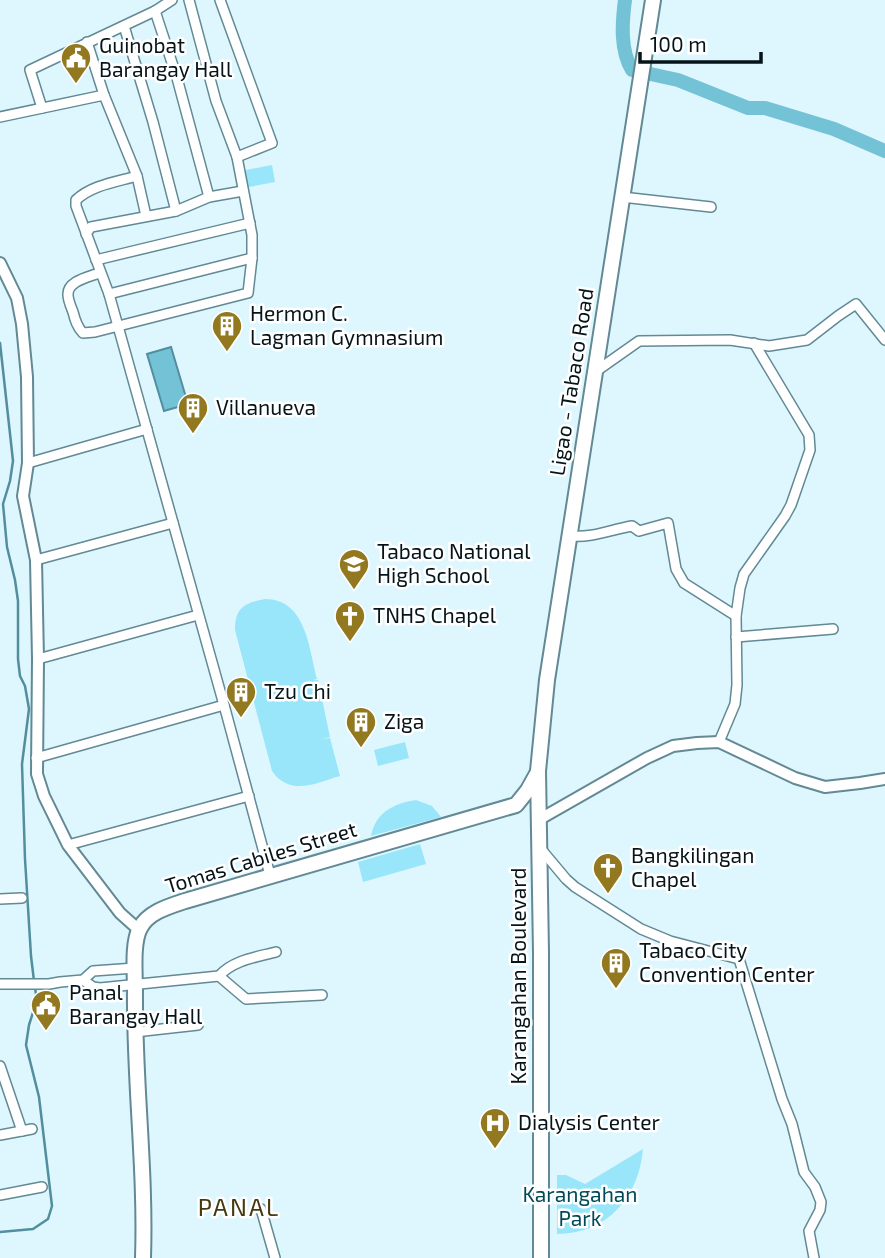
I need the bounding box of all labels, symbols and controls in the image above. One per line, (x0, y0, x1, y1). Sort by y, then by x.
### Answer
scale bar (640, 21, 761, 65)
text: 100 m (650, 31, 707, 56)
place label: Guinobat Barangay Hall (99, 32, 233, 81)
public building icon: Guinobat Barangay Hall (59, 41, 93, 85)
street label: Ligao - Tabaco Road (543, 286, 598, 477)
place label: Hermon C. Lagman Gymnasium (250, 300, 444, 349)
building icon: Hermon C. Lagman Gymnasium (210, 309, 244, 353)
building icon: Villanueva (176, 391, 210, 435)
place label: Villanueva (216, 394, 316, 419)
place label: Tabaco National High School (377, 538, 531, 587)
school or university icon: Tabaco National High School (337, 547, 371, 591)
church icon: TNHS Chapel (333, 599, 367, 643)
place label: TNHS Chapel (373, 602, 497, 627)
building icon: Tzu Chi (224, 675, 258, 719)
place label: Tzu Chi (264, 678, 331, 703)
building icon: Ziga (344, 705, 378, 749)
place label: Ziga (384, 708, 424, 733)
street label: Tomas Cabiles Street (162, 816, 359, 898)
place label: Bangkilingan Chapel (631, 842, 754, 891)
church icon: Bangkilingan Chapel (591, 851, 625, 895)
street label: Karangahan Boulevard (505, 867, 530, 1085)
place label: Tabaco City Convention Center (639, 937, 815, 986)
building icon: Tabaco City Convention Center (599, 946, 633, 990)
place label: Panal Barangay Hall (69, 979, 203, 1028)
public building icon: Panal Barangay Hall (29, 988, 63, 1032)
hospital icon: Dialysis Center (478, 1106, 512, 1150)
place label: Dialysis Center (518, 1109, 661, 1134)
park label: Karangahan Park (522, 1181, 638, 1230)
district label: PANAL (198, 1192, 280, 1221)

